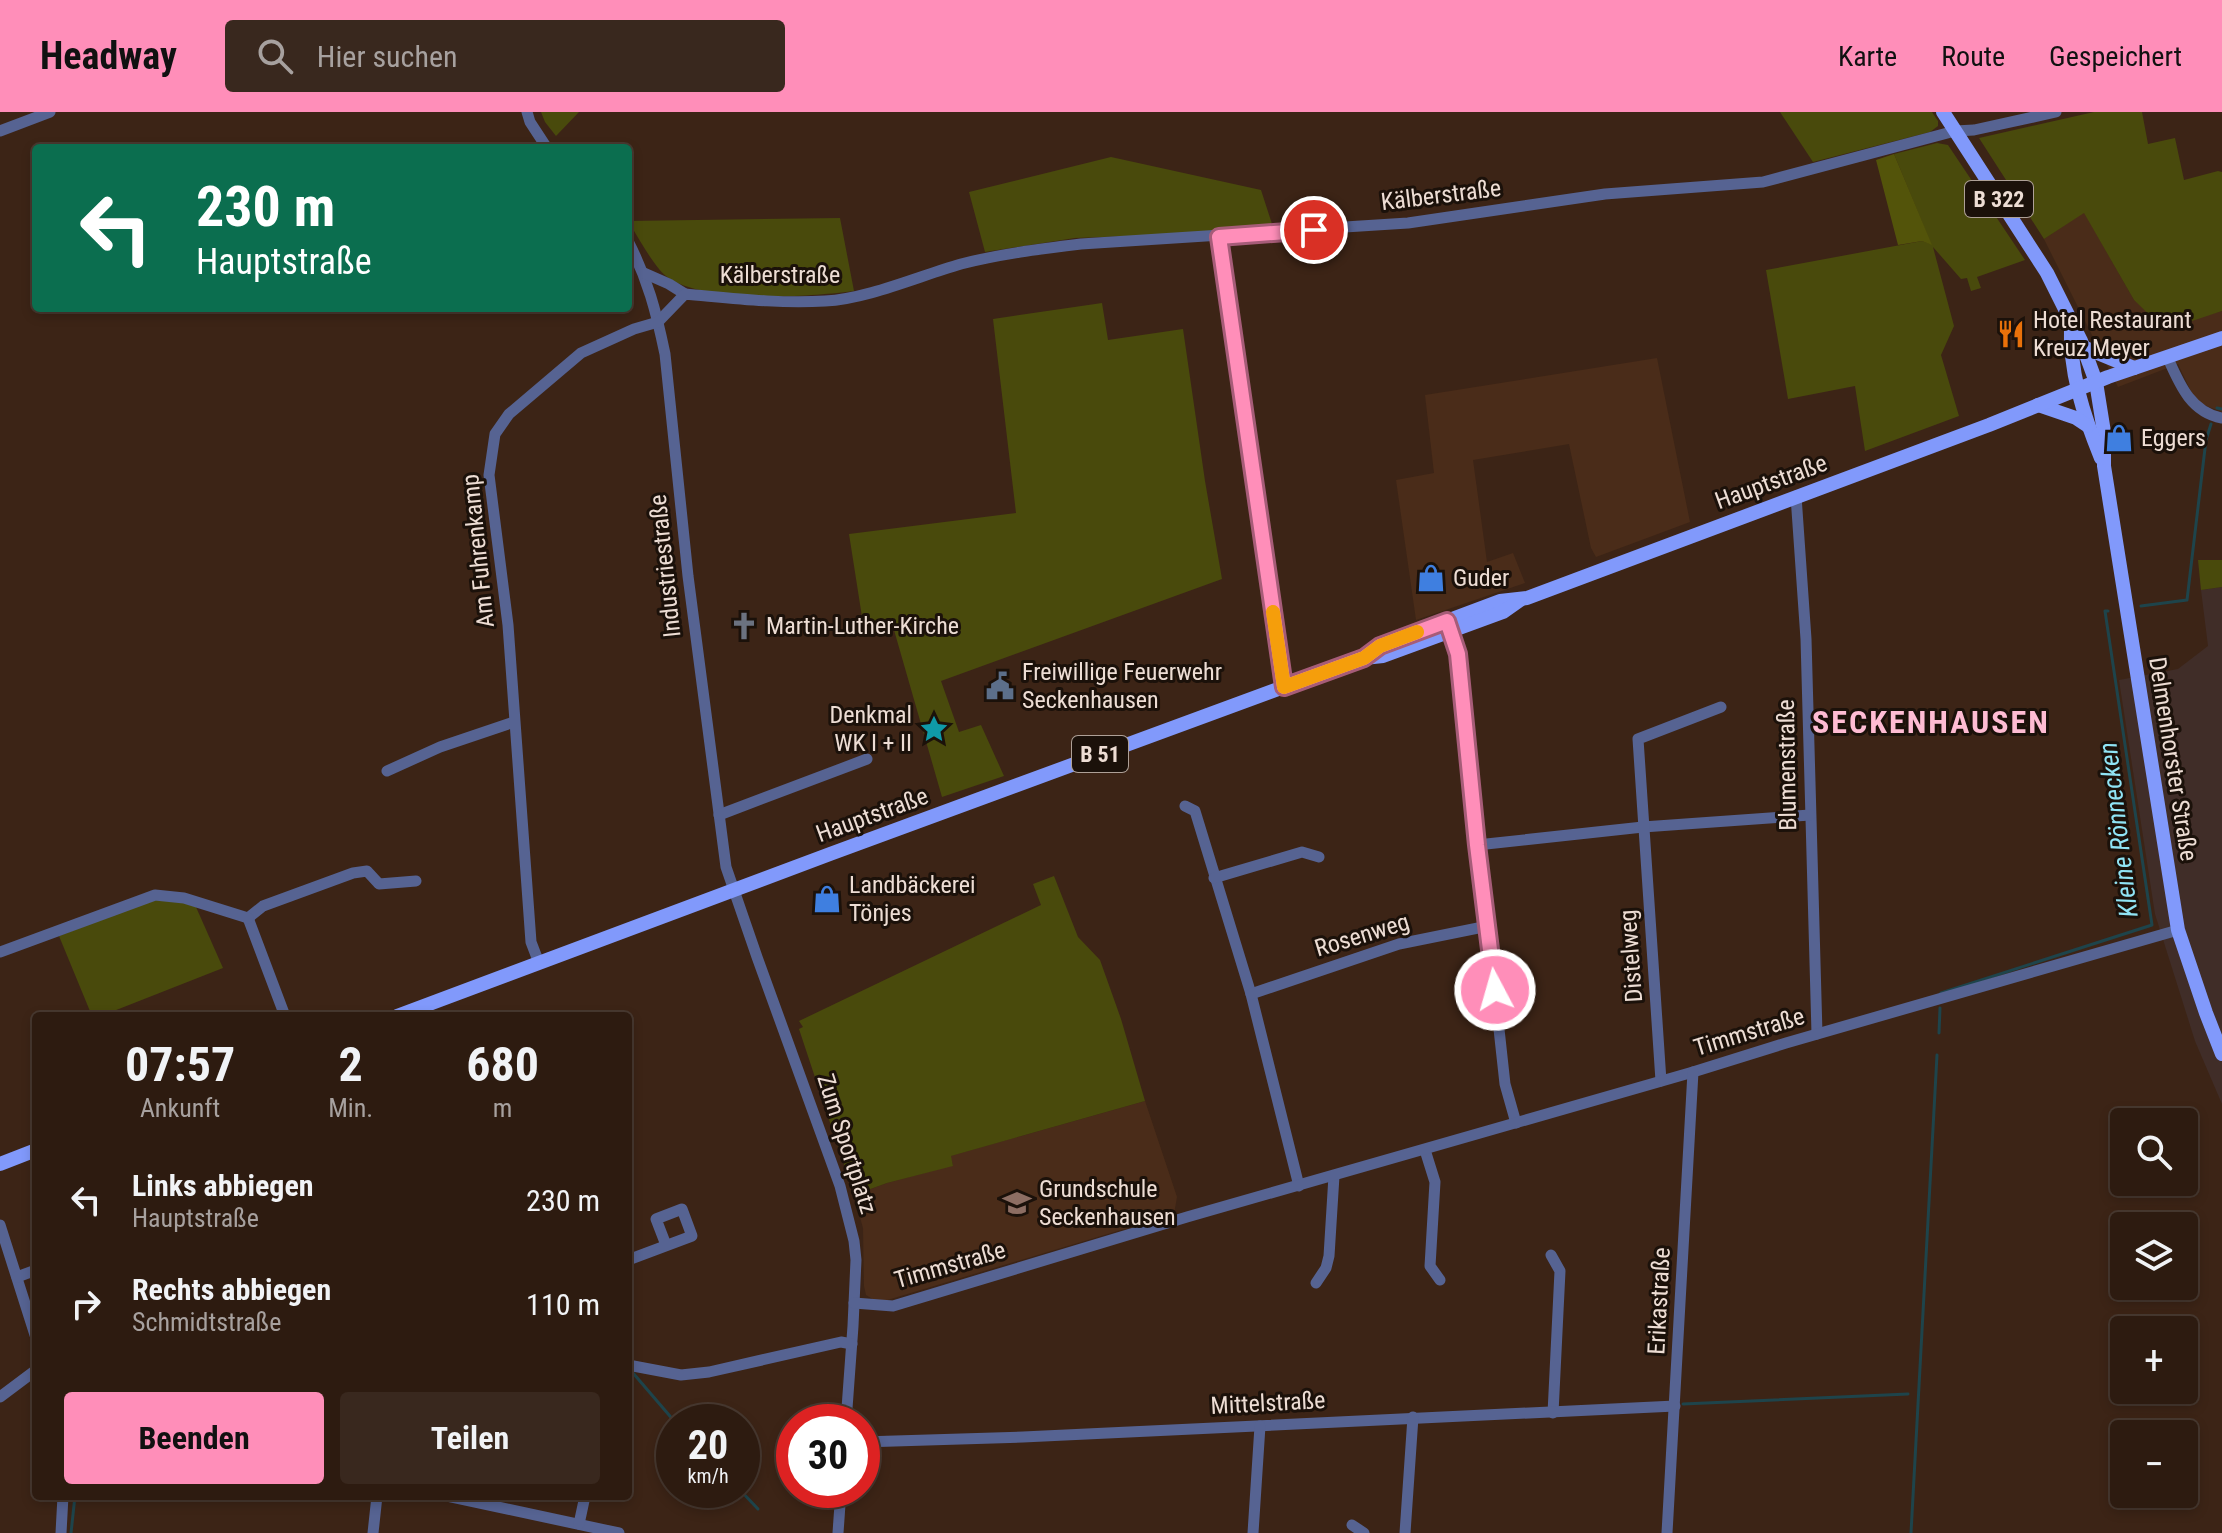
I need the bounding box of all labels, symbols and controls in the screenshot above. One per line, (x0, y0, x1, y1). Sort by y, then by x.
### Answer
search box (225, 20, 785, 92)
text: Headway (40, 34, 177, 78)
icon: search (253, 34, 297, 78)
text: Hier suchen (317, 39, 458, 74)
text: Karte (1838, 40, 1897, 73)
text: Route (1941, 40, 2005, 73)
text: Gespeichert (2049, 40, 2182, 73)
text: 230 m (196, 174, 335, 240)
street label: Kälberstraße (1379, 174, 1503, 216)
icon: left (64, 176, 168, 280)
road number: B 322 (1965, 181, 2033, 217)
pin (1280, 196, 1348, 264)
icon: arrive (1292, 208, 1336, 252)
text: Hauptstraße (196, 241, 372, 283)
street label: Kälberstraße (720, 261, 840, 289)
place label: Hotel Restaurant Kreuz Meyer (2033, 306, 2192, 362)
restaurant icon: Hotel Restaurant Kreuz Meyer (1996, 319, 2026, 349)
shop icon: Eggers (2104, 423, 2134, 453)
place label: Eggers (2141, 424, 2206, 452)
street label: Hauptstraße (1711, 449, 1831, 515)
street label: Am Fuhrenkamp (456, 473, 500, 629)
street label: Industriestraße (644, 493, 686, 639)
shop icon: Guder (1416, 563, 1446, 593)
place label: Guder (1453, 564, 1509, 592)
church icon: Martin-Luther-Kirche (729, 611, 759, 641)
place label: Martin-Luther-Kirche (766, 612, 959, 640)
street label: Delmenhorster Straße (2143, 655, 2203, 863)
place label: Freiwillige Feuerwehr Seckenhausen (1022, 658, 1222, 714)
public building icon: Freiwillige Feuerwehr Seckenhausen (985, 671, 1015, 701)
street label: Blumenstraße (1772, 699, 1802, 831)
place label: Denkmal WK I + II (830, 701, 912, 757)
district label: SECKENHAUSEN (1812, 703, 2050, 741)
place icon: Denkmal WK I + II (919, 714, 949, 744)
road number: B 51 (1072, 736, 1128, 772)
water label: Kleine Rönnecken (2092, 741, 2144, 919)
street label: Hauptstraße (812, 782, 932, 848)
place label: Landbäckerei Tönjes (849, 871, 976, 927)
shop icon: Landbäckerei Tönjes (812, 884, 842, 914)
street label: Rosenweg (1311, 907, 1413, 963)
street label: Distelweg (1614, 909, 1648, 1003)
position arrow (1453, 948, 1537, 1032)
street label: Timmstraße (1690, 1002, 1808, 1062)
text: 07:57 (125, 1036, 235, 1093)
text: 2 (339, 1036, 363, 1093)
text: 680 (466, 1036, 539, 1093)
street label: Zum Sportplatz (811, 1071, 883, 1217)
text: Ankunft (140, 1093, 220, 1123)
text: Min. (328, 1093, 373, 1123)
text: m (493, 1093, 512, 1123)
map controls (2110, 1108, 2198, 1508)
button: search (2110, 1108, 2198, 1196)
text: Links abbiegen (132, 1168, 314, 1203)
place label: Grundschule Seckenhausen (1039, 1175, 1176, 1231)
icon: left (64, 1178, 108, 1222)
text: 230 m (526, 1183, 600, 1218)
school or university icon: Grundschule Seckenhausen (1002, 1188, 1032, 1218)
text: Hauptstraße (132, 1203, 259, 1233)
button: layers (2110, 1212, 2198, 1300)
street label: Timmstraße (891, 1236, 1009, 1294)
street label: Erikastraße (1642, 1247, 1676, 1355)
text: Rechts abbiegen (132, 1272, 331, 1307)
icon: right (64, 1282, 108, 1326)
text: 110 m (526, 1287, 600, 1322)
text: Schmidtstraße (132, 1307, 281, 1337)
button: + (2110, 1316, 2198, 1404)
street label: Mittelstraße (1210, 1386, 1326, 1420)
button: Beenden (64, 1392, 324, 1484)
button: Teilen (340, 1392, 600, 1484)
speed limit sign: 30 (776, 1404, 880, 1508)
button: − (2110, 1420, 2198, 1508)
text: 20 (688, 1422, 728, 1469)
text: km/h (687, 1464, 729, 1488)

